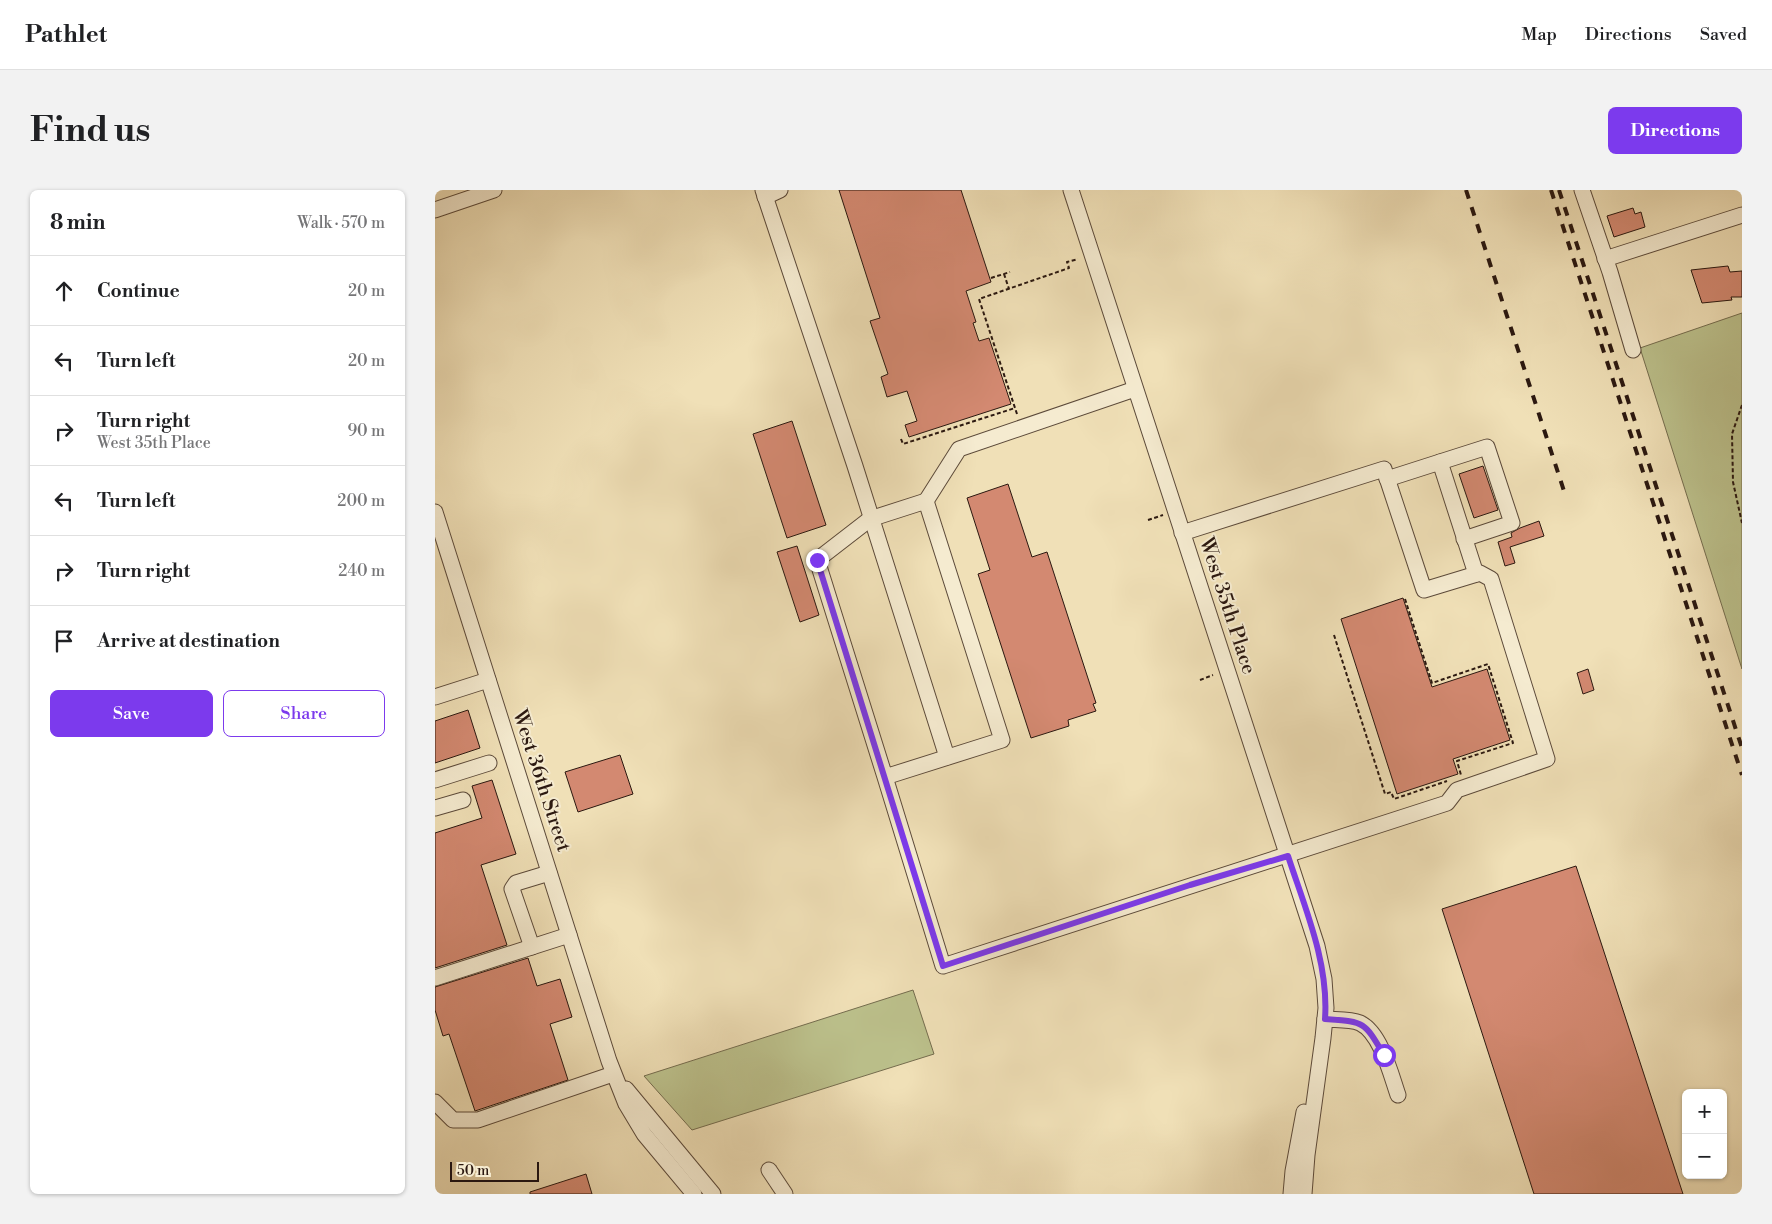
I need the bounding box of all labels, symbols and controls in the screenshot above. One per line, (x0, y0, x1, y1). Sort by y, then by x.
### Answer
text: Pathlet (25, 20, 107, 50)
text: Map (1521, 23, 1557, 46)
text: Directions (1585, 23, 1672, 46)
text: Saved (1700, 23, 1747, 46)
button: Directions (1608, 107, 1742, 154)
text: Find us (30, 109, 150, 152)
text: 8 min (50, 210, 105, 236)
text: Walk · 570 m (297, 213, 385, 233)
icon: ahead (50, 277, 78, 305)
text: Continue (97, 279, 180, 303)
text: 20 m (348, 281, 385, 301)
icon: left (50, 347, 78, 375)
text: Turn left (97, 349, 176, 373)
text: 20 m (348, 351, 385, 371)
text: Turn right (97, 409, 190, 433)
icon: right (50, 417, 78, 445)
text: 90 m (347, 421, 385, 441)
text: West 35th Place (97, 433, 211, 453)
icon: left (50, 487, 78, 515)
text: Turn left (97, 489, 176, 513)
text: 200 m (337, 491, 385, 511)
street label: West 35th Place (1193, 533, 1261, 678)
route end (806, 549, 829, 572)
icon: right (50, 557, 78, 585)
text: Turn right (97, 559, 190, 583)
text: 240 m (338, 561, 385, 581)
icon: arrive (50, 627, 78, 655)
text: Arrive at destination (97, 629, 280, 653)
button: Save (50, 690, 213, 737)
button: Share (223, 690, 385, 737)
street label: West 36th Street (506, 706, 576, 855)
route start (1373, 1044, 1396, 1067)
map controls (1682, 1089, 1727, 1179)
button: + (1682, 1089, 1727, 1134)
button: − (1682, 1134, 1727, 1179)
scale bar (450, 1159, 539, 1182)
text: 50 m (457, 1162, 489, 1180)

